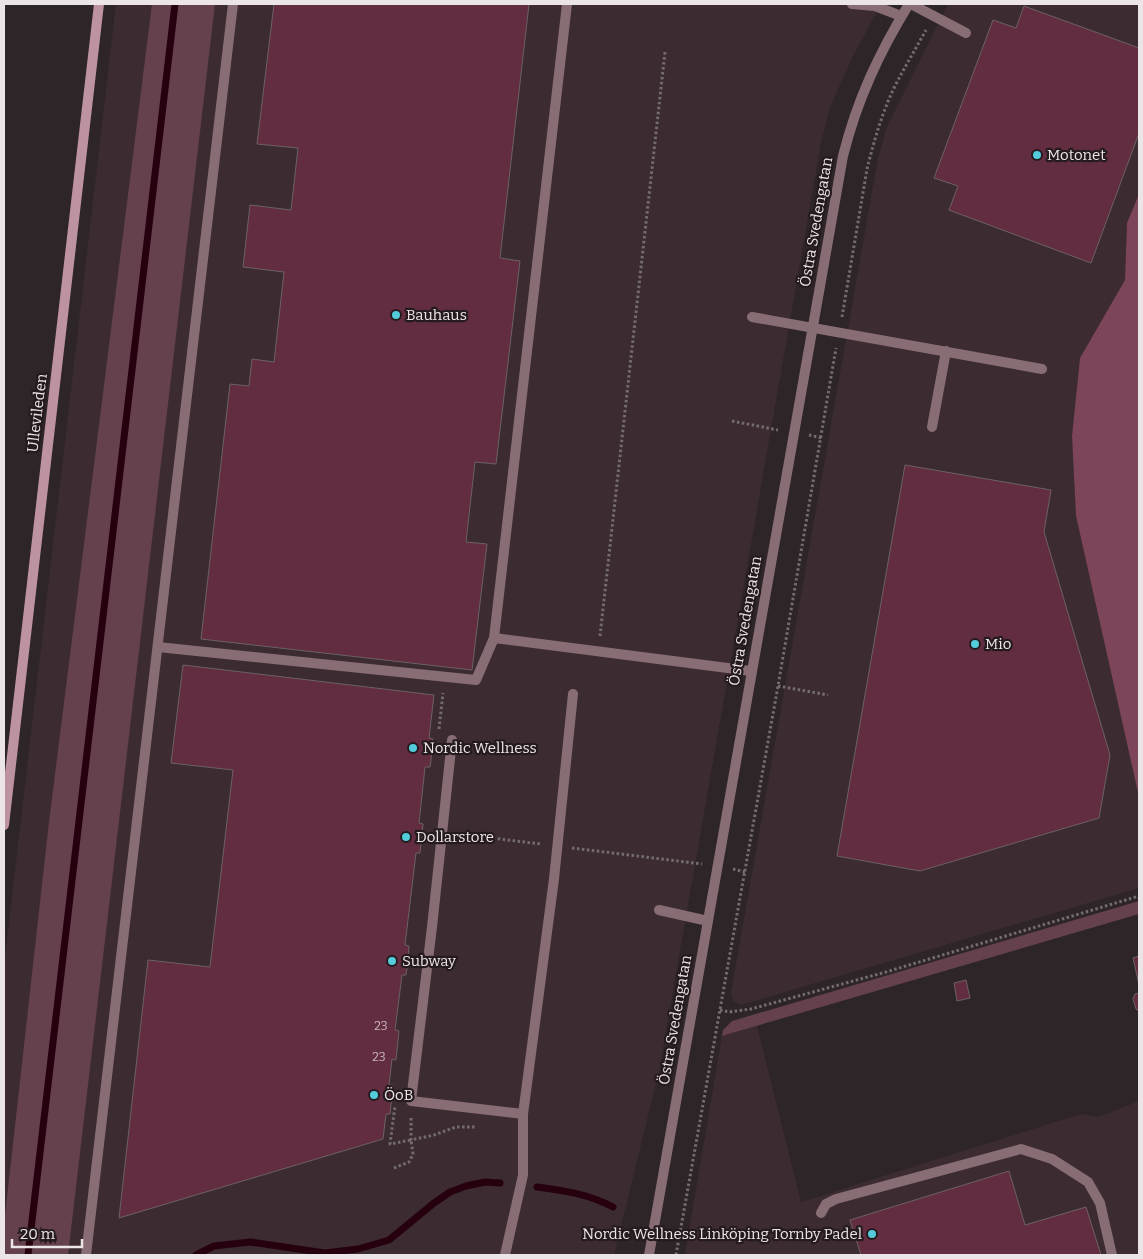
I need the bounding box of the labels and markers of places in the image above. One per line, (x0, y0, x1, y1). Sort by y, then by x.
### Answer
place label: Motonet (1047, 146, 1106, 164)
marker: Motonet (1031, 149, 1043, 161)
place label: Bauhaus (406, 306, 467, 324)
marker: Bauhaus (390, 309, 402, 321)
place label: Mio (985, 635, 1011, 653)
marker: Mio (969, 638, 981, 650)
place label: Nordic Wellness (423, 739, 537, 757)
marker: Nordic Wellness (407, 742, 419, 754)
place label: Dollarstore (416, 828, 494, 846)
marker: Dollarstore (400, 831, 412, 843)
place label: Subway (402, 952, 456, 970)
marker: Subway (386, 955, 398, 967)
place label: ÖoB (384, 1086, 413, 1104)
marker: ÖoB (368, 1089, 380, 1101)
place label: Nordic Wellness Linköping Tornby Padel (582, 1225, 862, 1243)
marker: Nordic Wellness Linköping Tornby Padel (866, 1228, 878, 1240)

